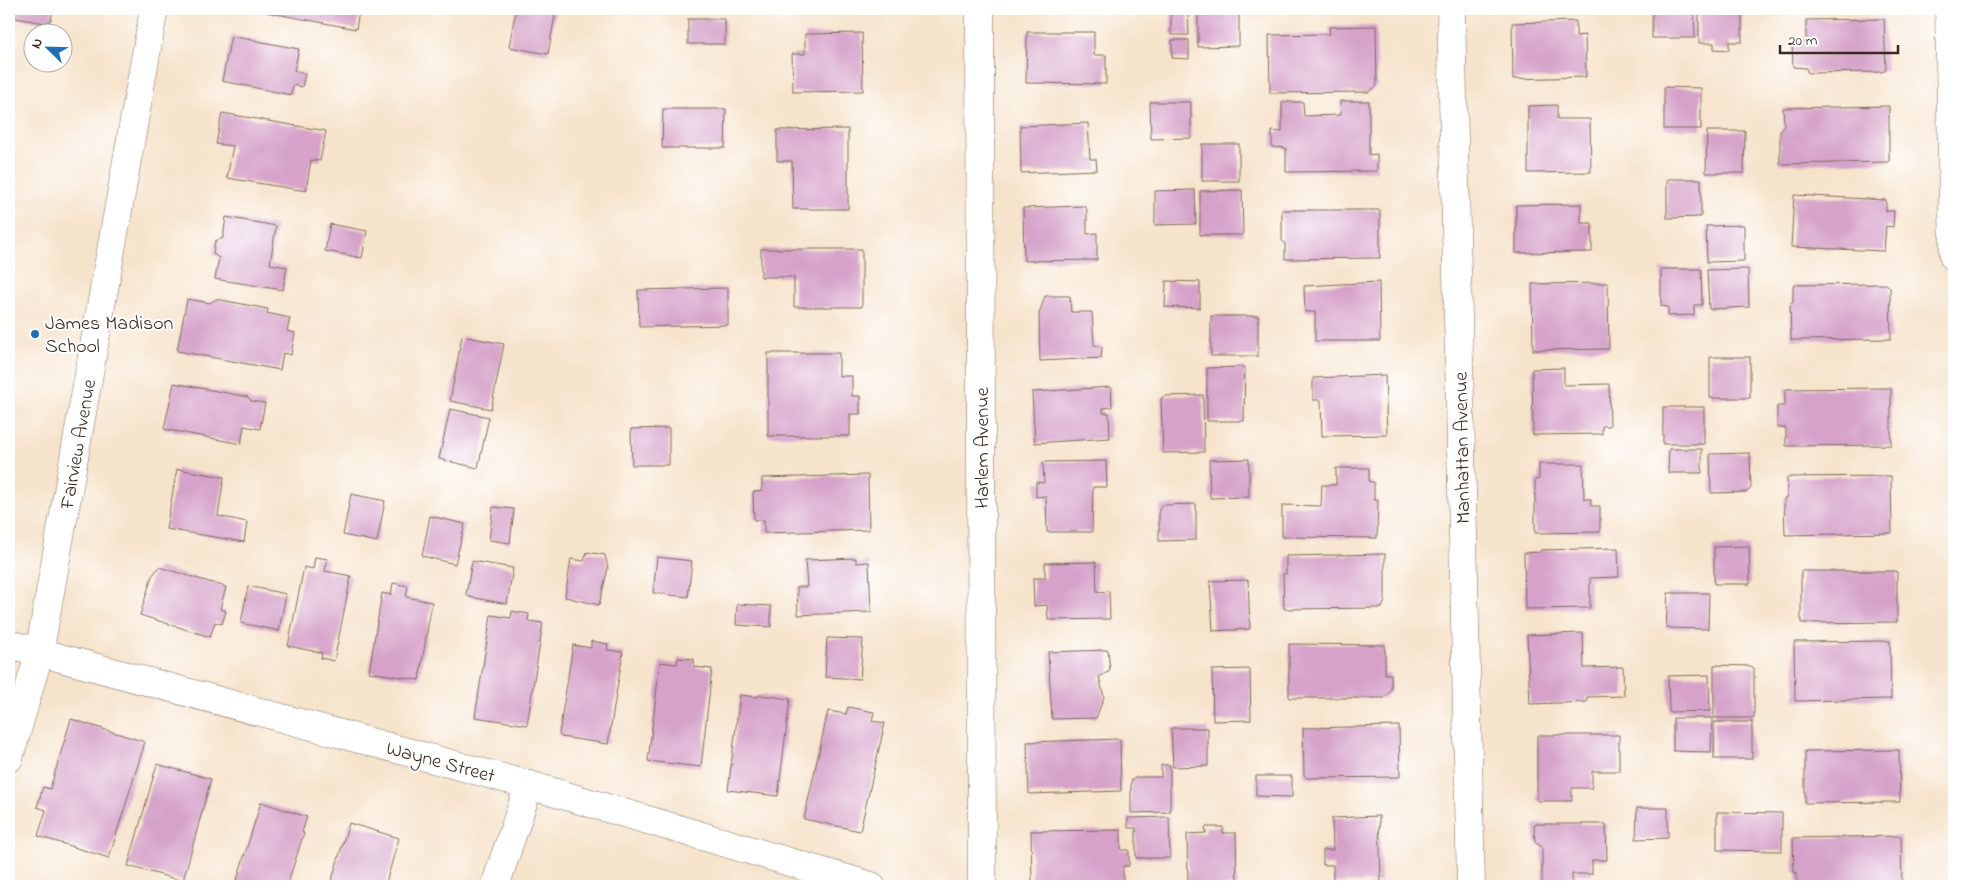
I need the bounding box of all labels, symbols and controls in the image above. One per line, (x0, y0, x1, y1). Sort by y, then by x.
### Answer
north arrow (22, 22, 72, 72)
scale bar (1780, 22, 1898, 54)
text: 20 m (1788, 30, 1818, 52)
text: N (26, 35, 49, 52)
place label: James Madison School (45, 310, 174, 362)
marker: James Madison School (29, 328, 41, 340)
street label: Manhattan Avenue (1448, 372, 1479, 524)
street label: Fairview Avenue (54, 377, 105, 513)
street label: Harlem Avenue (969, 387, 998, 509)
street label: Wayne Street (383, 735, 498, 792)

